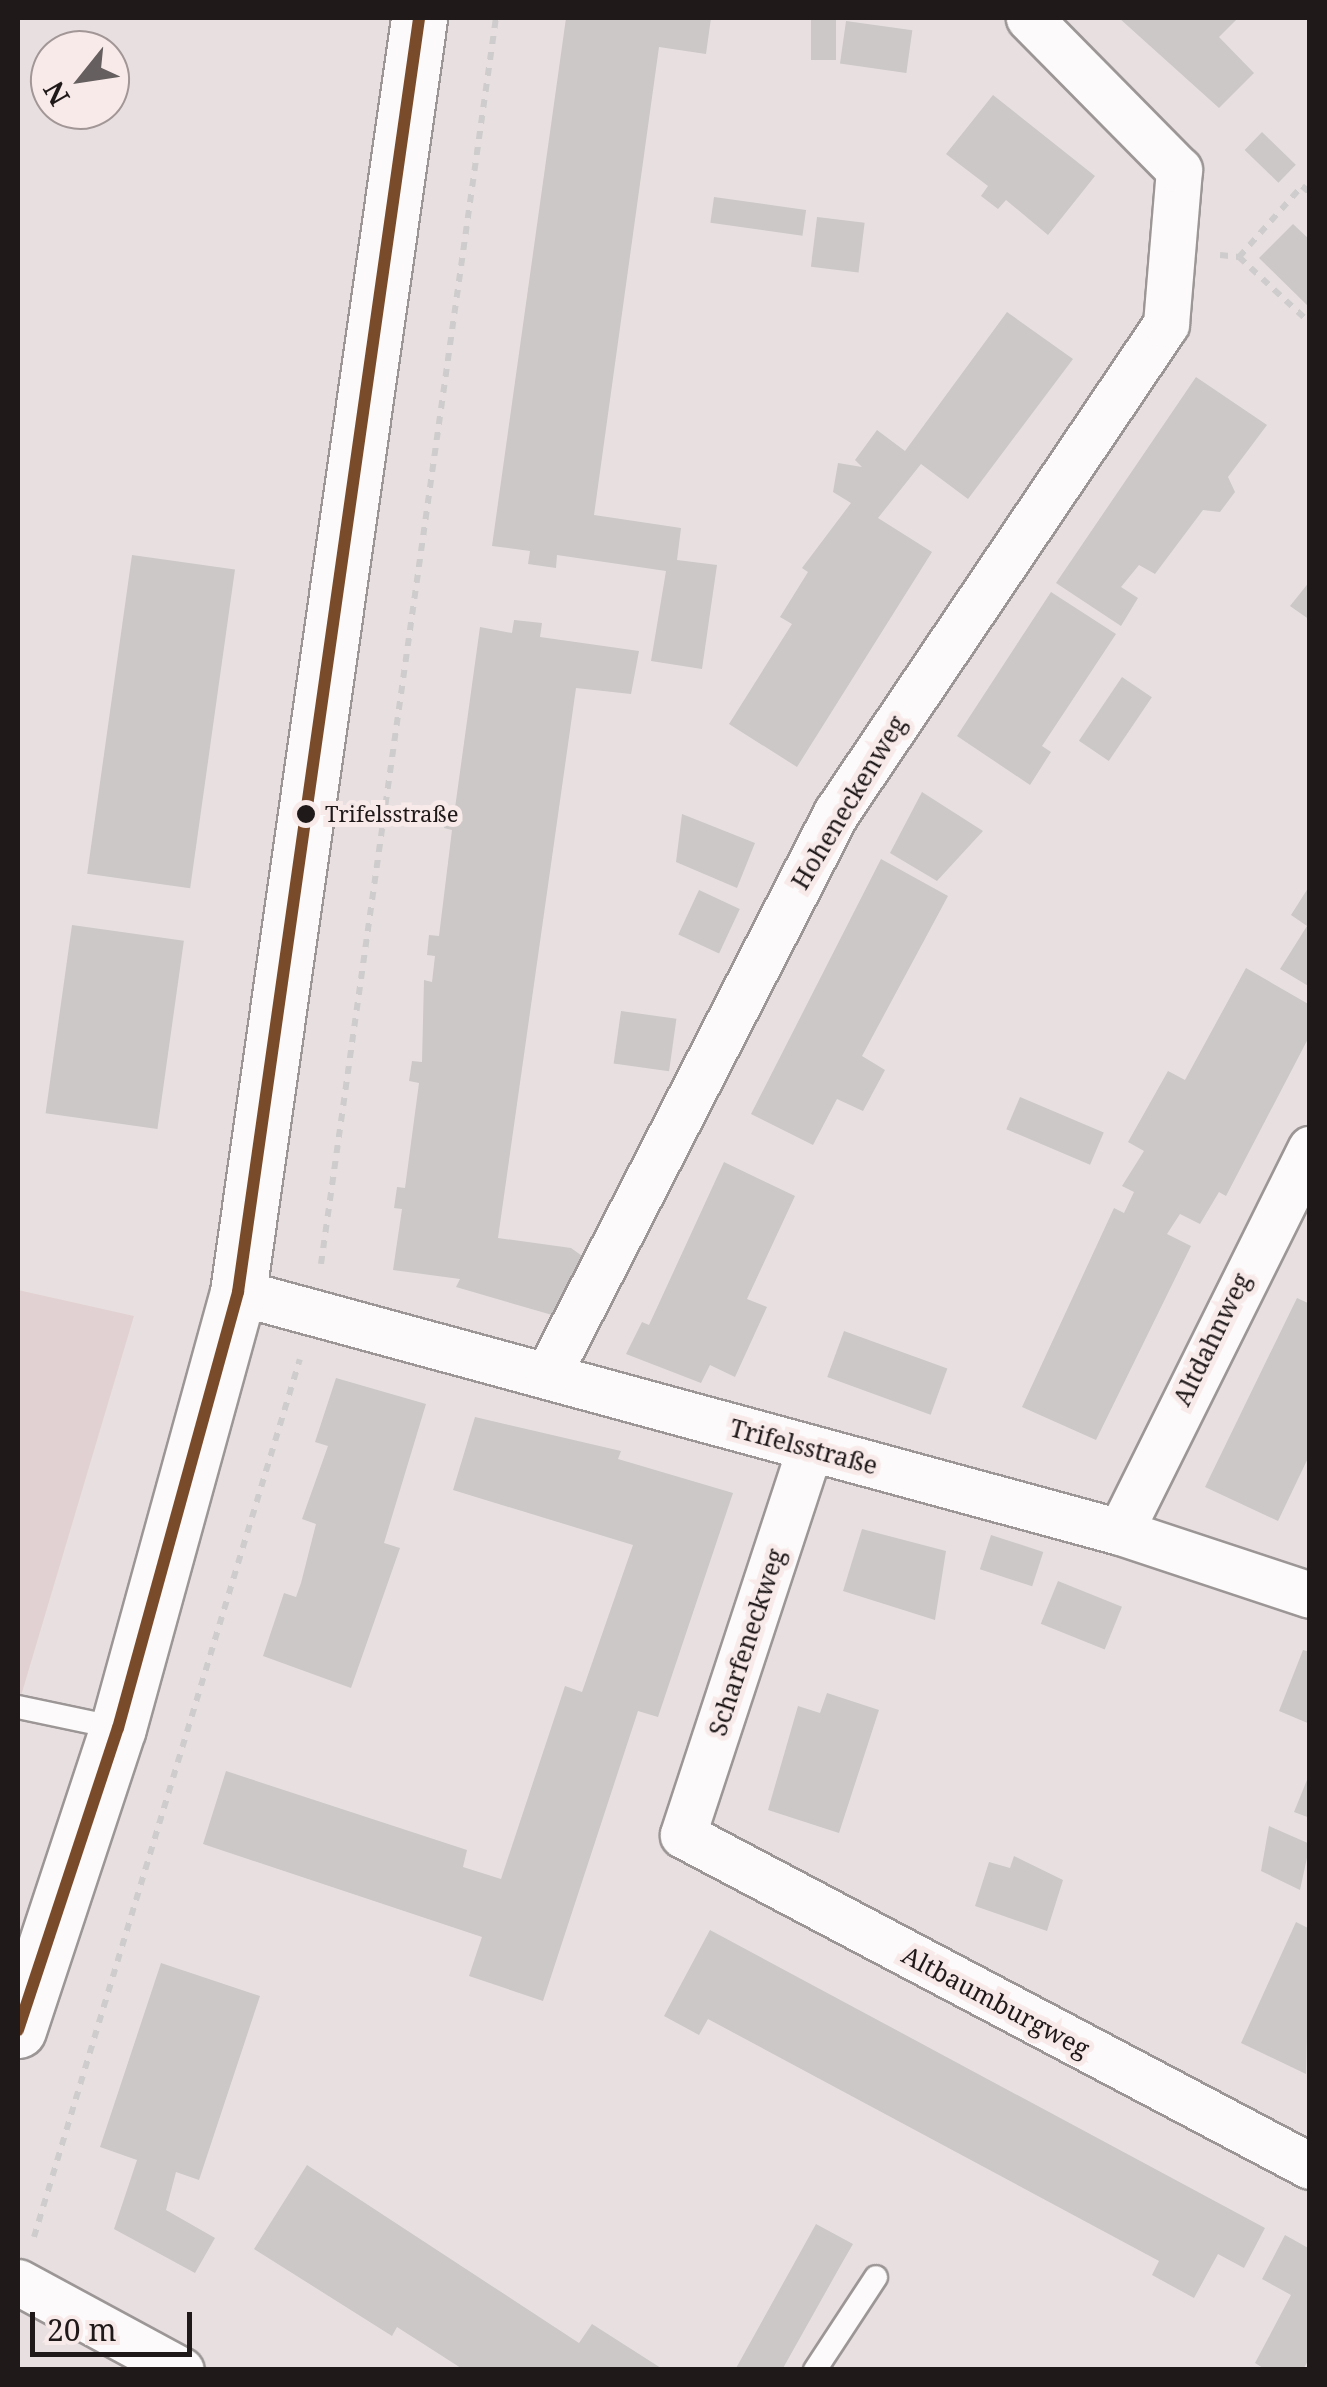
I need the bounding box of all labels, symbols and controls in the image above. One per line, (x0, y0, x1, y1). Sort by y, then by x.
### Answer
north arrow (30, 30, 130, 130)
text: N (34, 75, 78, 113)
street label: Hoheneckenweg (784, 710, 912, 894)
place label: Trifelsstraße (325, 801, 458, 827)
marker: Trifelsstraße (296, 804, 316, 824)
street label: Altdahnweg (1166, 1268, 1256, 1410)
street label: Trifelsstraße (727, 1412, 881, 1480)
street label: Scharfeneckweg (702, 1545, 790, 1739)
street label: Altbaumburgweg (897, 1939, 1095, 2063)
scale bar (35, 2292, 198, 2354)
text: 20 m (47, 2309, 117, 2350)

